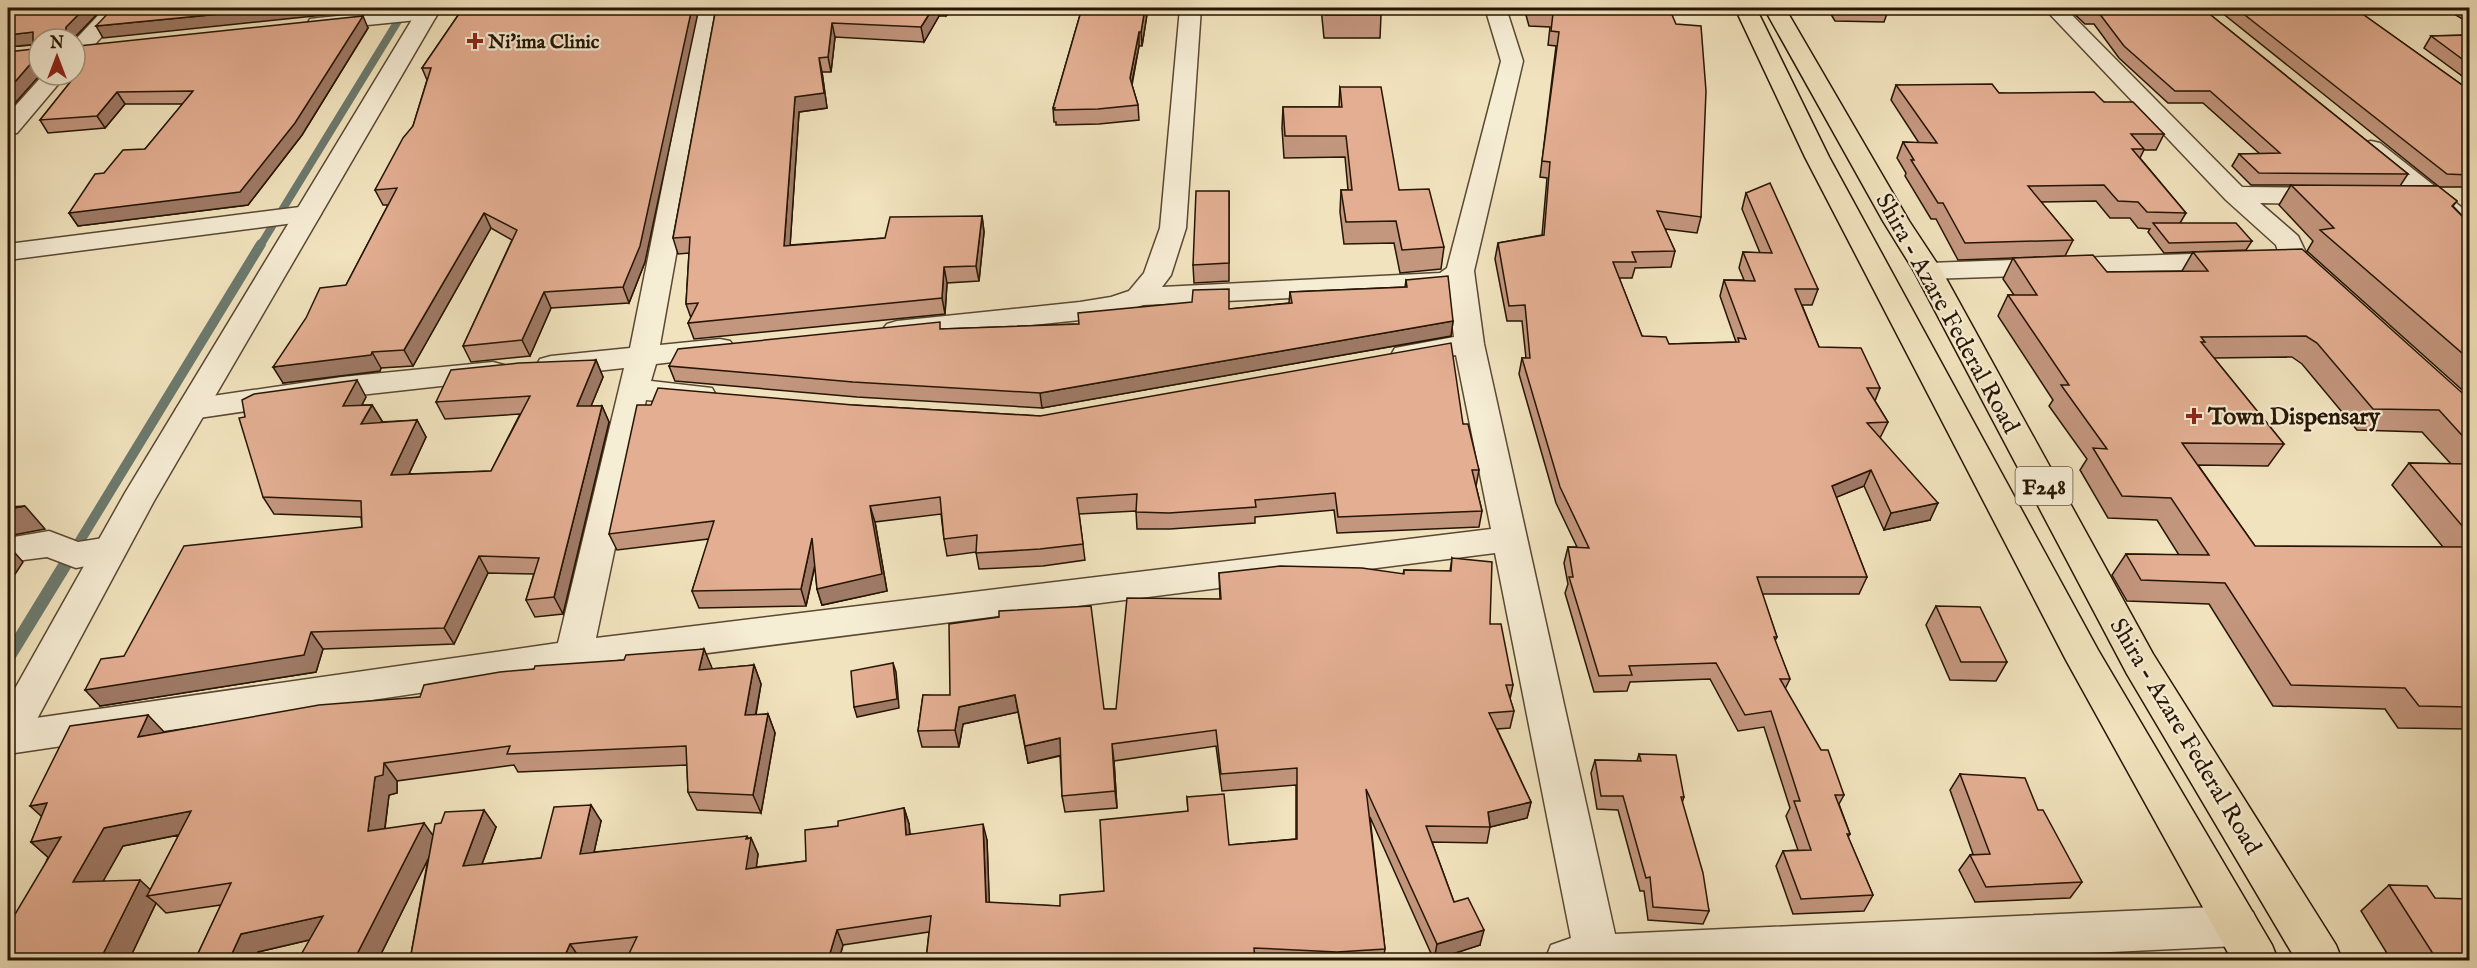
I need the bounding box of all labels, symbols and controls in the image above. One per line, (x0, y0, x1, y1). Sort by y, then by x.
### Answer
north arrow (27, 27, 87, 87)
place label: Ni'ima Clinic (487, 30, 600, 55)
marker: Ni'ima Clinic (466, 32, 484, 50)
text: N (49, 34, 64, 54)
street label: Shira - Azare Federal Road (1868, 188, 2026, 440)
place label: Town Dispensary (2207, 402, 2381, 433)
marker: Town Dispensary (2185, 407, 2203, 425)
road number: F248 (2016, 467, 2072, 505)
street label: Shira - Azare Federal Road (2102, 613, 2268, 861)

